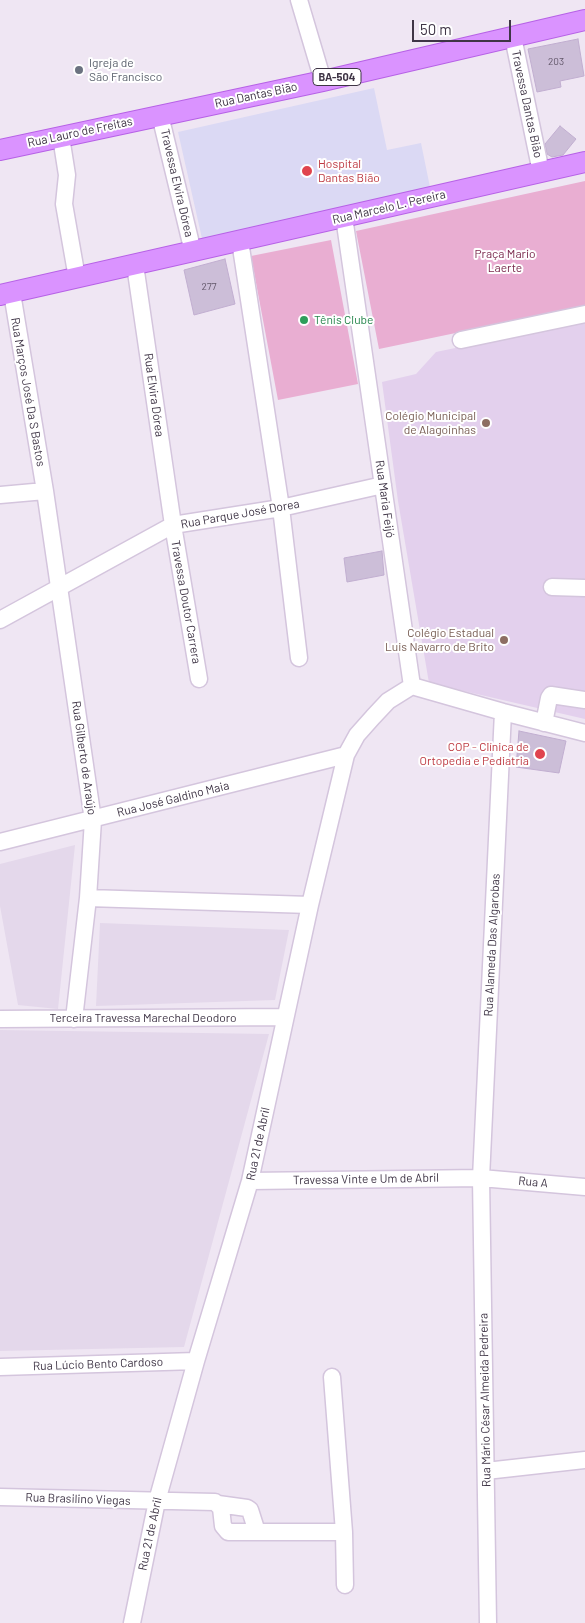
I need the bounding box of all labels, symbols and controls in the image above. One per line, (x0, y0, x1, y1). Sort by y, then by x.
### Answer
scale bar (415, 10, 514, 42)
text: 50 m (420, 20, 452, 38)
street label: Travessa Dantas Bião (509, 49, 545, 159)
place label: Igreja de São Francisco (89, 56, 162, 84)
house number: 203 (548, 56, 564, 68)
marker: Igreja de São Francisco (73, 64, 85, 76)
road number: BA-504 (313, 68, 361, 86)
street label: Rua Dantas Bião (213, 79, 299, 111)
street label: Rua Lauro de Freitas (26, 114, 134, 150)
street label: Travessa Elvira Dórea (158, 128, 196, 238)
place label: Hospital Dantas Bião (318, 157, 380, 185)
marker: Hospital Dantas Bião (300, 164, 314, 178)
street label: Rua Marcelo L. Pereira (331, 187, 447, 227)
park label: Praça Mario Laerte (474, 247, 536, 275)
house number: 277 (202, 281, 216, 293)
place label: Tênis Clube (314, 313, 373, 327)
marker: Tênis Clube (298, 314, 310, 326)
street label: Rua Marços José Da S Bastos (8, 316, 48, 468)
street label: Rua Elvira Dórea (141, 352, 167, 438)
place label: Colégio Municipal de Alagoinhas (385, 409, 476, 437)
marker: Colégio Municipal de Alagoinhas (480, 417, 492, 429)
street label: Rua Maria Feijó (372, 459, 398, 539)
street label: Rua Parque José Dorea (179, 496, 301, 532)
street label: Travessa Doutor Carrera (168, 539, 204, 665)
place label: Colégio Estadual Luis Navarro de Brito (385, 626, 494, 654)
marker: Colégio Estadual Luis Navarro de Brito (498, 634, 510, 646)
street label: Rua Gilberto de Araújo (69, 700, 99, 816)
place label: COP - Clínica de Ortopedia e Pediatria (419, 740, 529, 768)
marker: COP - Clínica de Ortopedia e Pediatria (533, 747, 547, 761)
street label: Rua José Galdino Maia (115, 778, 231, 820)
street label: Rua Alameda Das Algarobas (481, 873, 503, 1017)
street label: Terceira Travessa Marechal Deodoro (49, 1011, 237, 1025)
street label: Rua 21 de Abril (243, 1106, 273, 1182)
street label: Travessa Vinte e Um de Abril (293, 1171, 439, 1187)
street label: Rua A (518, 1174, 548, 1190)
street label: Rua Mário César Almeida Pedreira (476, 1313, 494, 1487)
street label: Rua Lúcio Bento Cardoso (33, 1355, 163, 1373)
street label: Rua Brasilino Viegas (25, 1490, 131, 1508)
street label: Rua 21 de Abril (135, 1496, 165, 1572)

